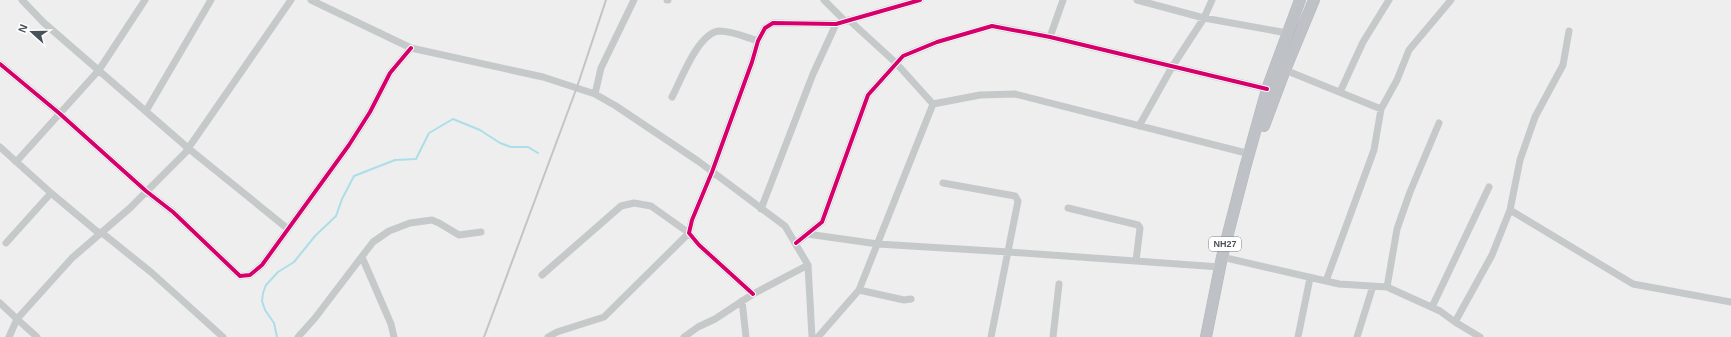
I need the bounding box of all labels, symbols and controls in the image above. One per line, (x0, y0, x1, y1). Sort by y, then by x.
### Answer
north arrow (12, 12, 52, 52)
text: N (16, 23, 30, 34)
road number: NH27 (1209, 237, 1241, 251)

